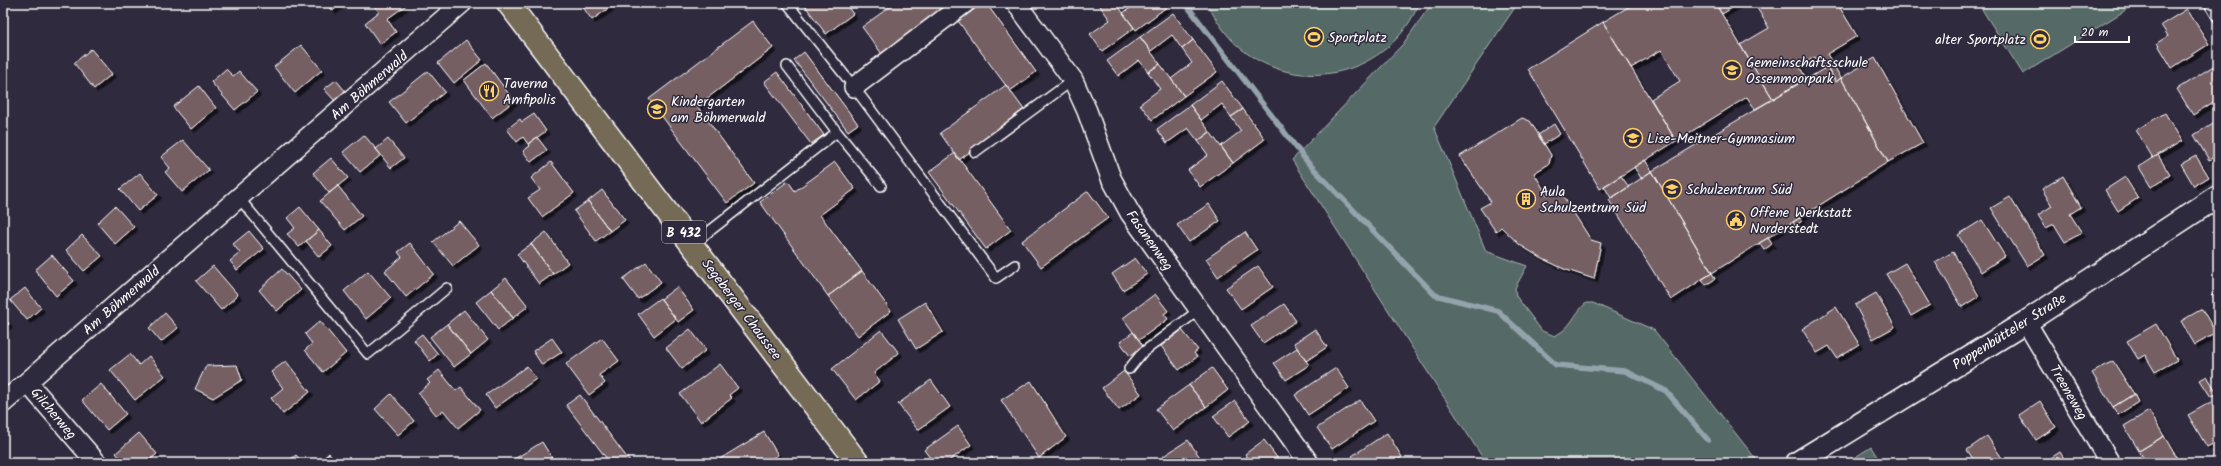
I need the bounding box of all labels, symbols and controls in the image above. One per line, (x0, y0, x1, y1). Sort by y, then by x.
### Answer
scale bar (2075, 18, 2129, 44)
text: 20 m (2081, 23, 2109, 42)
sports icon: Sportplatz (1303, 26, 1325, 48)
place label: Sportplatz (1328, 27, 1387, 49)
sports icon: alter Sportplatz (2029, 28, 2051, 50)
place label: alter Sportplatz (1935, 29, 2026, 51)
street label: Am Böhmerwald (326, 45, 414, 126)
place label: Gemeinschaftsschule Ossenmoorpark (1746, 52, 1869, 90)
school or university icon: Gemeinschaftsschule Ossenmoorpark (1721, 59, 1743, 81)
place label: Taverna Amfipolis (503, 73, 556, 111)
restaurant icon: Taverna Amfipolis (478, 80, 500, 102)
place label: Kindergarten am Böhmerwald (671, 91, 767, 129)
school or university icon: Kindergarten am Böhmerwald (646, 98, 668, 120)
school or university icon: Lise-Meitner-Gymnasium (1622, 127, 1644, 149)
place label: Lise-Meitner-Gymnasium (1647, 128, 1795, 150)
school or university icon: Schulzentrum Süd (1661, 178, 1683, 200)
place label: Schulzentrum Süd (1686, 179, 1793, 201)
place label: Aula Schulzentrum Süd (1540, 181, 1647, 219)
building icon: Aula Schulzentrum Süd (1515, 188, 1537, 210)
place label: Offene Werkstatt Norderstedt (1750, 202, 1853, 240)
street label: Fasanenweg (1120, 206, 1178, 276)
public building icon: Offene Werkstatt Norderstedt (1725, 209, 1747, 231)
road number: B 432 (662, 221, 706, 243)
street label: Segeberger Chaussee (696, 254, 787, 365)
street label: Am Böhmerwald (78, 260, 166, 341)
street label: Poppenbütteler Straße (1948, 287, 2071, 376)
street label: Treeneweg (2043, 361, 2093, 424)
street label: Gilcherweg (25, 383, 82, 445)

